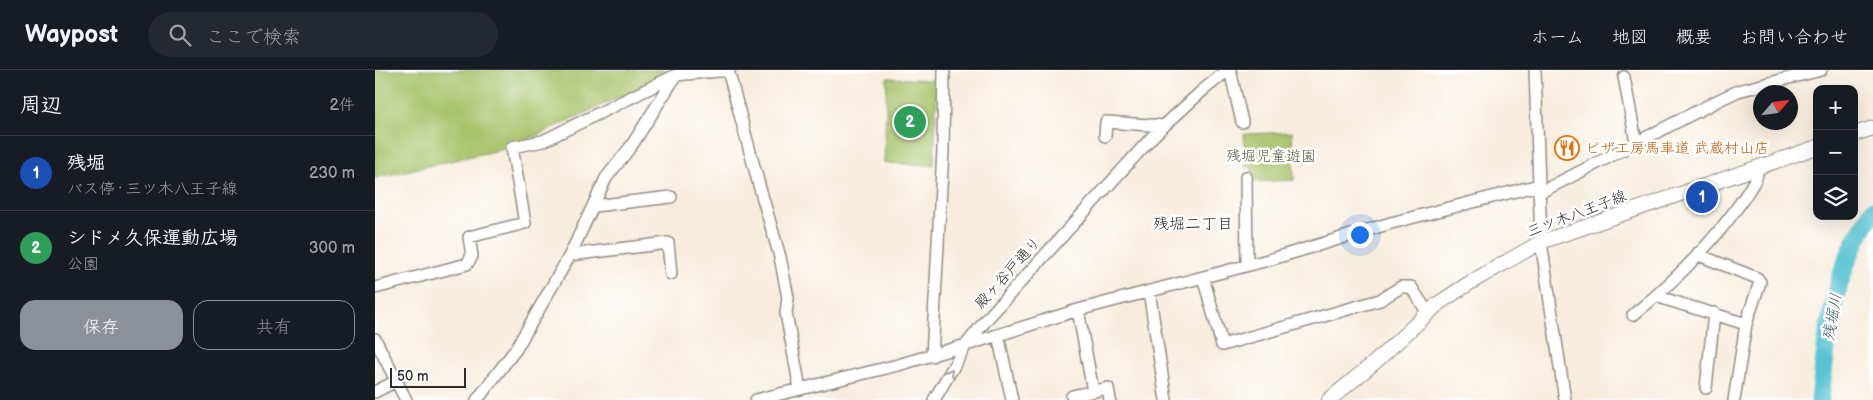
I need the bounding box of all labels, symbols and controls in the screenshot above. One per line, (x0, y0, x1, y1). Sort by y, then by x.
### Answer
search box (148, 12, 498, 57)
text: Waypost (25, 20, 118, 49)
icon: search (166, 21, 194, 49)
text: ここで検索 (206, 26, 301, 49)
text: ホーム (1531, 27, 1584, 48)
text: 地図 (1612, 27, 1648, 48)
text: 概要 (1676, 27, 1712, 48)
text: お問い合わせ (1740, 27, 1848, 48)
north arrow (1753, 85, 1798, 130)
map controls (1813, 85, 1858, 220)
button: + (1813, 85, 1858, 130)
text: 周辺 (20, 93, 62, 118)
text: 2件 (330, 96, 355, 115)
pin: 2 (894, 103, 926, 141)
button: − (1813, 130, 1858, 175)
restaurant icon: ピザ工房馬車道 武蔵村山店 (1554, 135, 1580, 161)
place label: ピザ工房馬車道 武蔵村山店 (1585, 139, 1769, 158)
park label: 残堀児童遊園 (1226, 147, 1316, 166)
text: 残堀 (67, 152, 105, 175)
text: 1 (33, 164, 39, 183)
text: 230 m (309, 164, 355, 183)
button: layers (1813, 175, 1858, 220)
pin: 1 (1686, 178, 1718, 216)
text: バス停 · 三ツ木八王子線 (67, 180, 237, 199)
street label: 三ツ木八王子線 (1525, 186, 1629, 242)
district label: 残堀二丁目 (1153, 215, 1233, 234)
your location (1347, 222, 1373, 248)
text: シドメ久保運動広場 (67, 227, 238, 250)
street label: 殿ヶ谷戸通り (971, 233, 1045, 313)
text: 2 (31, 239, 41, 258)
text: 300 m (309, 239, 355, 258)
text: 公園 (67, 255, 99, 274)
water label: 残堀川 (1819, 292, 1847, 342)
button: 保存 (20, 300, 183, 350)
button: 共有 (193, 300, 355, 350)
scale bar (390, 365, 466, 388)
text: 50 m (397, 368, 429, 385)
one-way arrow (944, 369, 954, 378)

